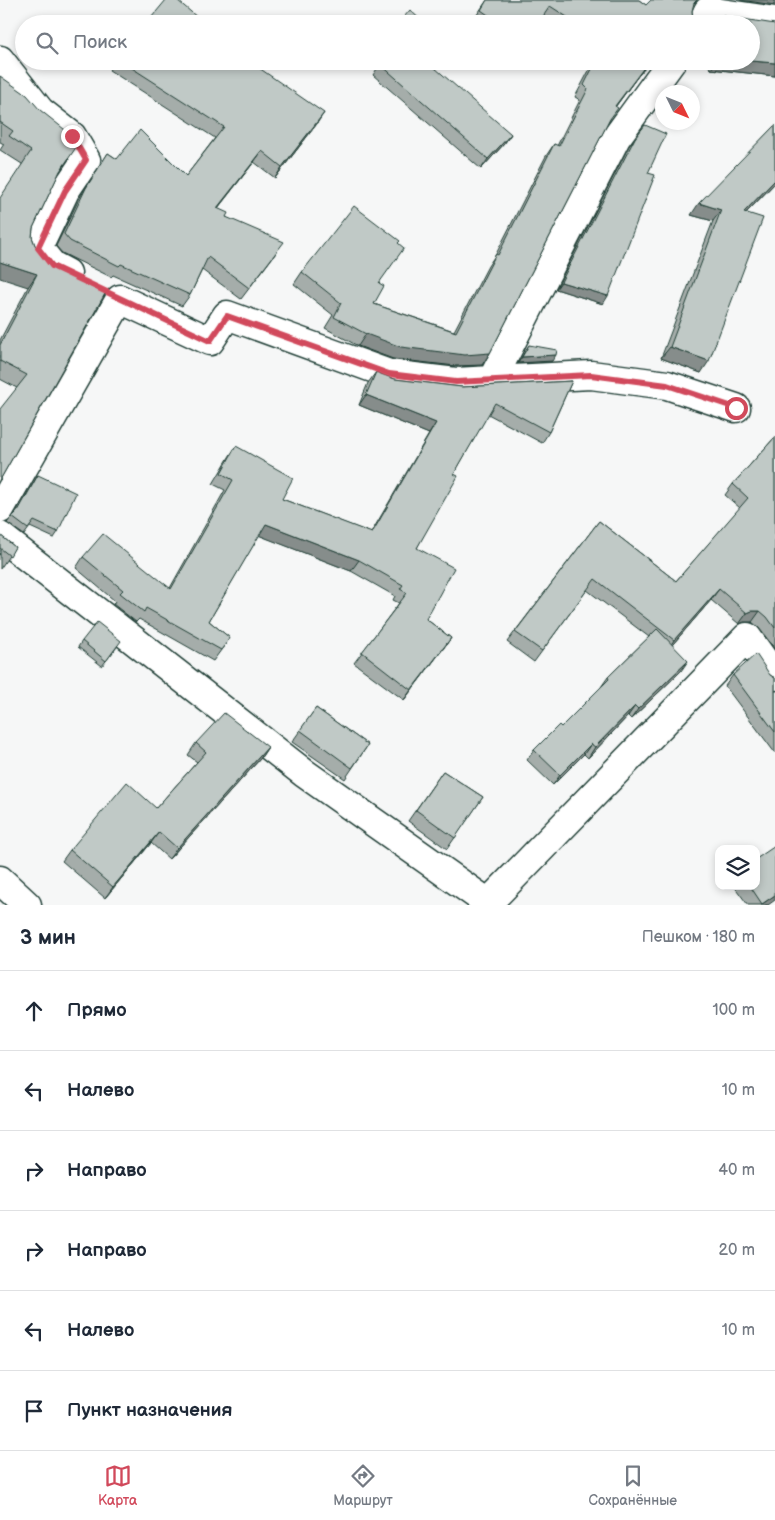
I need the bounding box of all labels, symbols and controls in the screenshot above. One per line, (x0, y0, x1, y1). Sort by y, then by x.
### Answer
search box (15, 15, 760, 70)
icon: search (33, 29, 61, 57)
text: Поиск (73, 31, 127, 54)
north arrow (655, 85, 700, 130)
route end (61, 125, 84, 148)
route start (725, 397, 748, 420)
map controls (715, 845, 760, 890)
button: layers (715, 845, 760, 890)
text: 3 мин (20, 925, 76, 950)
text: Пешком · 180 m (642, 928, 755, 947)
icon: ahead (20, 997, 48, 1025)
text: Прямо (67, 999, 127, 1022)
text: 100 m (712, 1001, 755, 1020)
icon: left (20, 1077, 48, 1105)
text: Налево (67, 1079, 134, 1102)
text: 10 m (722, 1081, 755, 1100)
icon: right (20, 1157, 48, 1185)
text: Направо (67, 1159, 147, 1182)
text: 40 m (718, 1161, 755, 1180)
icon: right (20, 1237, 48, 1265)
text: Направо (67, 1239, 147, 1262)
text: 20 m (719, 1241, 755, 1260)
icon: left (20, 1317, 48, 1345)
text: Налево (67, 1319, 134, 1342)
text: 10 m (722, 1321, 755, 1340)
icon: arrive (20, 1397, 48, 1425)
text: Пункт назначения (67, 1399, 232, 1422)
tab: Карта (98, 1462, 137, 1509)
tab: Маршрут (333, 1462, 393, 1509)
tab: Сохранённые (589, 1462, 677, 1509)

